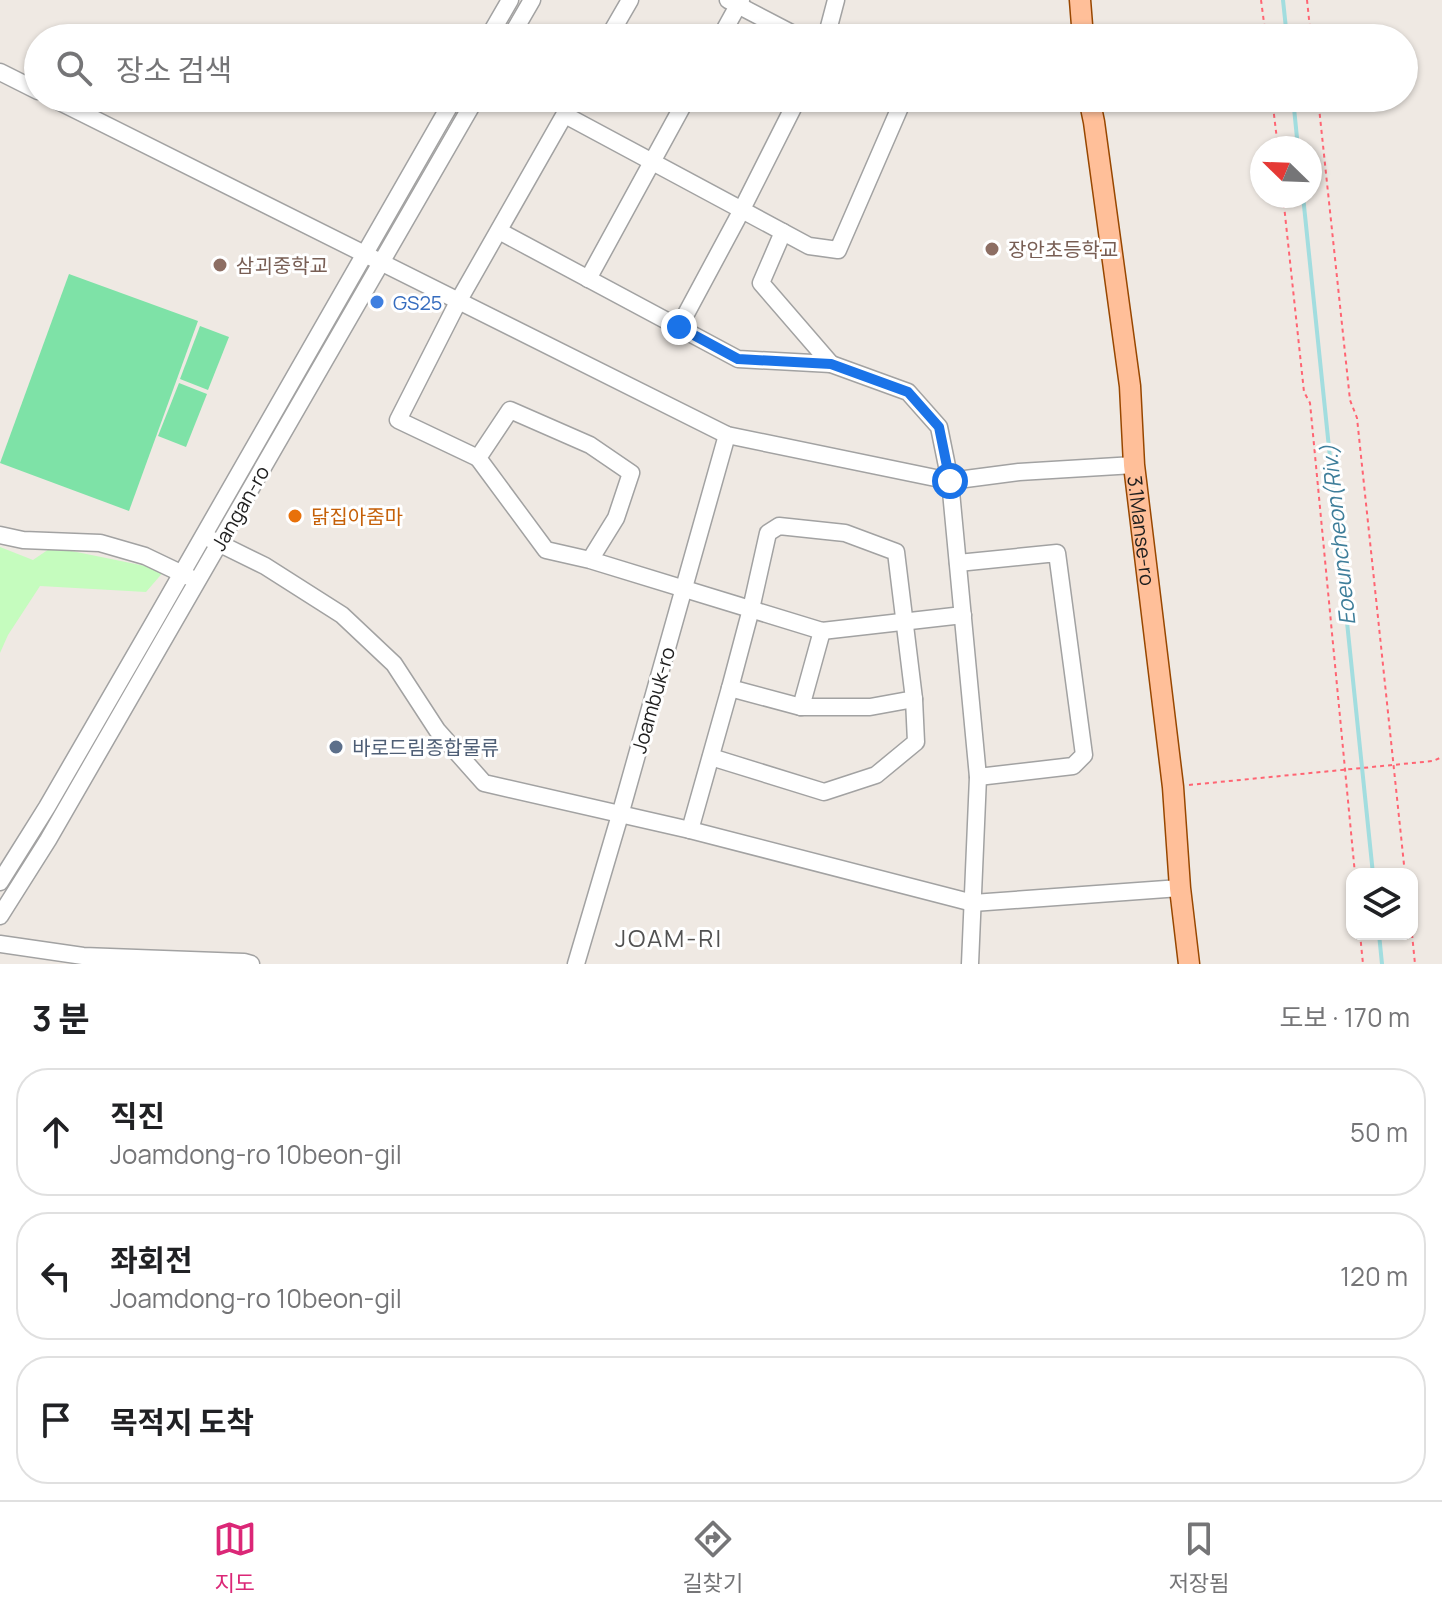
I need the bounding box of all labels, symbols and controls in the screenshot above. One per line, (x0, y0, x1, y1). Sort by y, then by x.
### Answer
search box (24, 24, 1418, 112)
icon: search (52, 46, 96, 90)
text: 장소 검색 (116, 49, 232, 90)
north arrow (1250, 136, 1322, 208)
place label: 장안초등학교 (1008, 236, 1118, 263)
marker: 장안초등학교 (983, 240, 1001, 258)
place label: 삼괴중학교 (236, 252, 328, 279)
marker: 삼괴중학교 (211, 256, 229, 274)
place label: GS25 (393, 289, 442, 316)
marker: GS25 (368, 293, 386, 311)
route end (661, 309, 697, 345)
water label: Eoeuncheon(Riv.) (1314, 443, 1362, 627)
street label: Jangan-ro (205, 460, 275, 556)
route start (932, 463, 968, 499)
street label: 3.1Manse-ro (1122, 474, 1162, 587)
place label: 닭집아줌마 (311, 503, 403, 530)
marker: 닭집아줌마 (286, 507, 304, 525)
street label: Joambuk-ro (625, 644, 681, 756)
place label: 바로드림종합물류 (352, 734, 499, 761)
marker: 바로드림종합물류 (327, 738, 345, 756)
map controls (1346, 868, 1418, 940)
button: layers (1346, 868, 1418, 940)
district label: JOAM-RI (615, 921, 723, 954)
text: 3 분 (32, 995, 90, 1041)
text: 도보 · 170 m (1280, 999, 1410, 1035)
text: 직진 (110, 1095, 165, 1136)
icon: ahead (34, 1110, 78, 1154)
text: 50 m (1350, 1114, 1408, 1150)
text: Joamdong-ro 10beon-gil (110, 1136, 402, 1172)
text: 좌회전 (110, 1239, 193, 1280)
icon: left (34, 1254, 78, 1298)
text: 120 m (1340, 1258, 1408, 1294)
text: Joamdong-ro 10beon-gil (110, 1280, 402, 1316)
icon: arrive (34, 1398, 78, 1442)
text: 목적지 도착 (110, 1401, 254, 1442)
tab: 지도 (213, 1517, 257, 1598)
tab: 길찾기 (682, 1517, 743, 1598)
tab: 저장됨 (1168, 1517, 1229, 1598)

